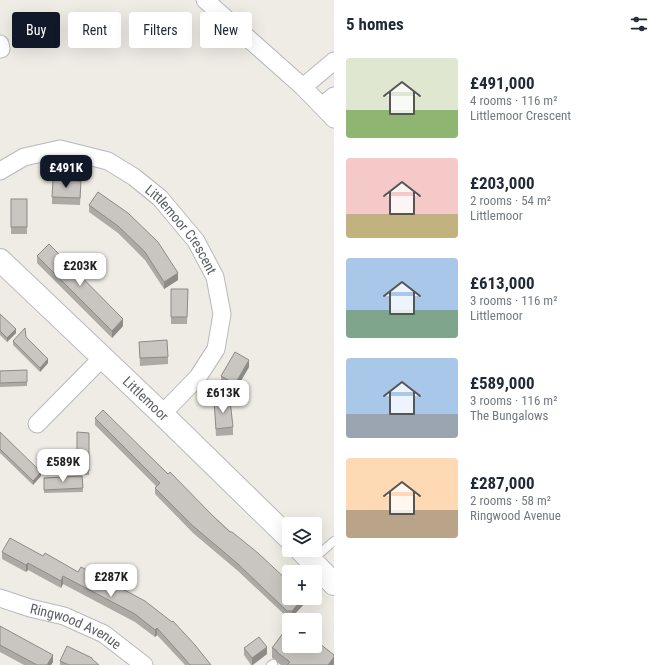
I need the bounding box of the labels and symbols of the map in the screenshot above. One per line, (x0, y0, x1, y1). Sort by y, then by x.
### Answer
pin: £491K (38, 155, 94, 189)
street label: Littlemoor Crescent (142, 181, 220, 277)
pin: £203K (52, 253, 108, 287)
street label: Littlemoor (120, 373, 172, 424)
pin: £613K (195, 380, 251, 414)
pin: £589K (35, 449, 91, 483)
pin: £287K (83, 564, 139, 598)
street label: Ringwood Avenue (29, 600, 125, 653)

